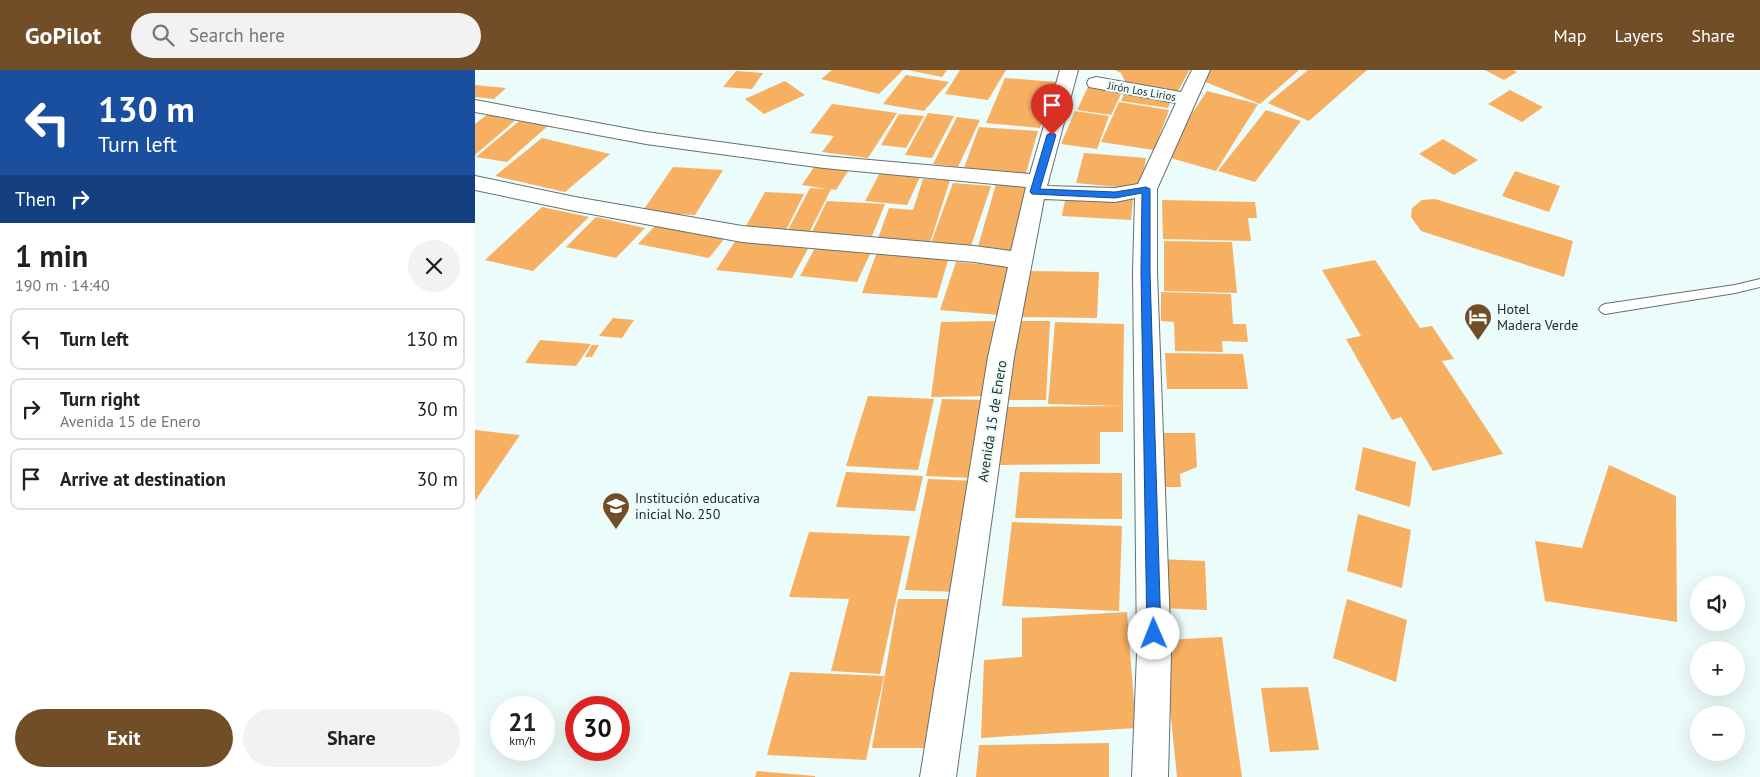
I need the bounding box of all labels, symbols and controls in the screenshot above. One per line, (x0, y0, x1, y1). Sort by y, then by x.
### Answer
search box (131, 13, 481, 58)
text: GoPilot (25, 20, 101, 51)
icon: search (149, 21, 177, 49)
text: Search here (189, 23, 285, 47)
text: Map (1554, 24, 1586, 47)
text: Layers (1614, 24, 1663, 47)
text: Share (1691, 24, 1735, 47)
street label: Jirón Los Lirios (1106, 78, 1178, 104)
pin (1031, 84, 1073, 135)
text: 130 m (98, 86, 195, 132)
icon: left (15, 90, 80, 155)
icon: arrive (1038, 91, 1066, 119)
text: Turn left (98, 130, 177, 158)
icon: right (66, 185, 94, 213)
text: Then (15, 187, 56, 211)
text: 1 min (15, 236, 88, 275)
button: close (408, 240, 460, 292)
text: 190 m · 14:40 (15, 275, 110, 295)
place label: Hotel Madera Verde (1497, 300, 1578, 334)
hotel icon: Hotel Madera Verde (1463, 302, 1493, 341)
icon: left (17, 325, 45, 353)
text: Turn left (60, 327, 129, 351)
text: 130 m (406, 327, 458, 351)
street label: Avenida 15 de Enero (973, 359, 1011, 483)
text: Turn right (60, 387, 140, 411)
icon: right (17, 395, 45, 423)
text: 30 m (417, 397, 458, 421)
text: Avenida 15 de Enero (60, 411, 201, 431)
icon: arrive (17, 465, 45, 493)
text: Arrive at destination (60, 467, 226, 491)
text: 30 m (417, 467, 458, 491)
place label: Institución educativa inicial No. 250 (635, 489, 760, 523)
school or university icon: Institución educativa inicial No. 250 (601, 491, 631, 530)
map controls (1690, 576, 1745, 761)
button: sound (1690, 576, 1745, 631)
position arrow (1127, 607, 1179, 659)
button: + (1690, 641, 1745, 696)
speed limit sign: 30 (565, 696, 630, 761)
text: 21 (508, 706, 537, 738)
button: − (1690, 706, 1745, 761)
button: Exit (15, 709, 233, 767)
button: Share (243, 709, 460, 767)
text: km/h (509, 733, 536, 748)

